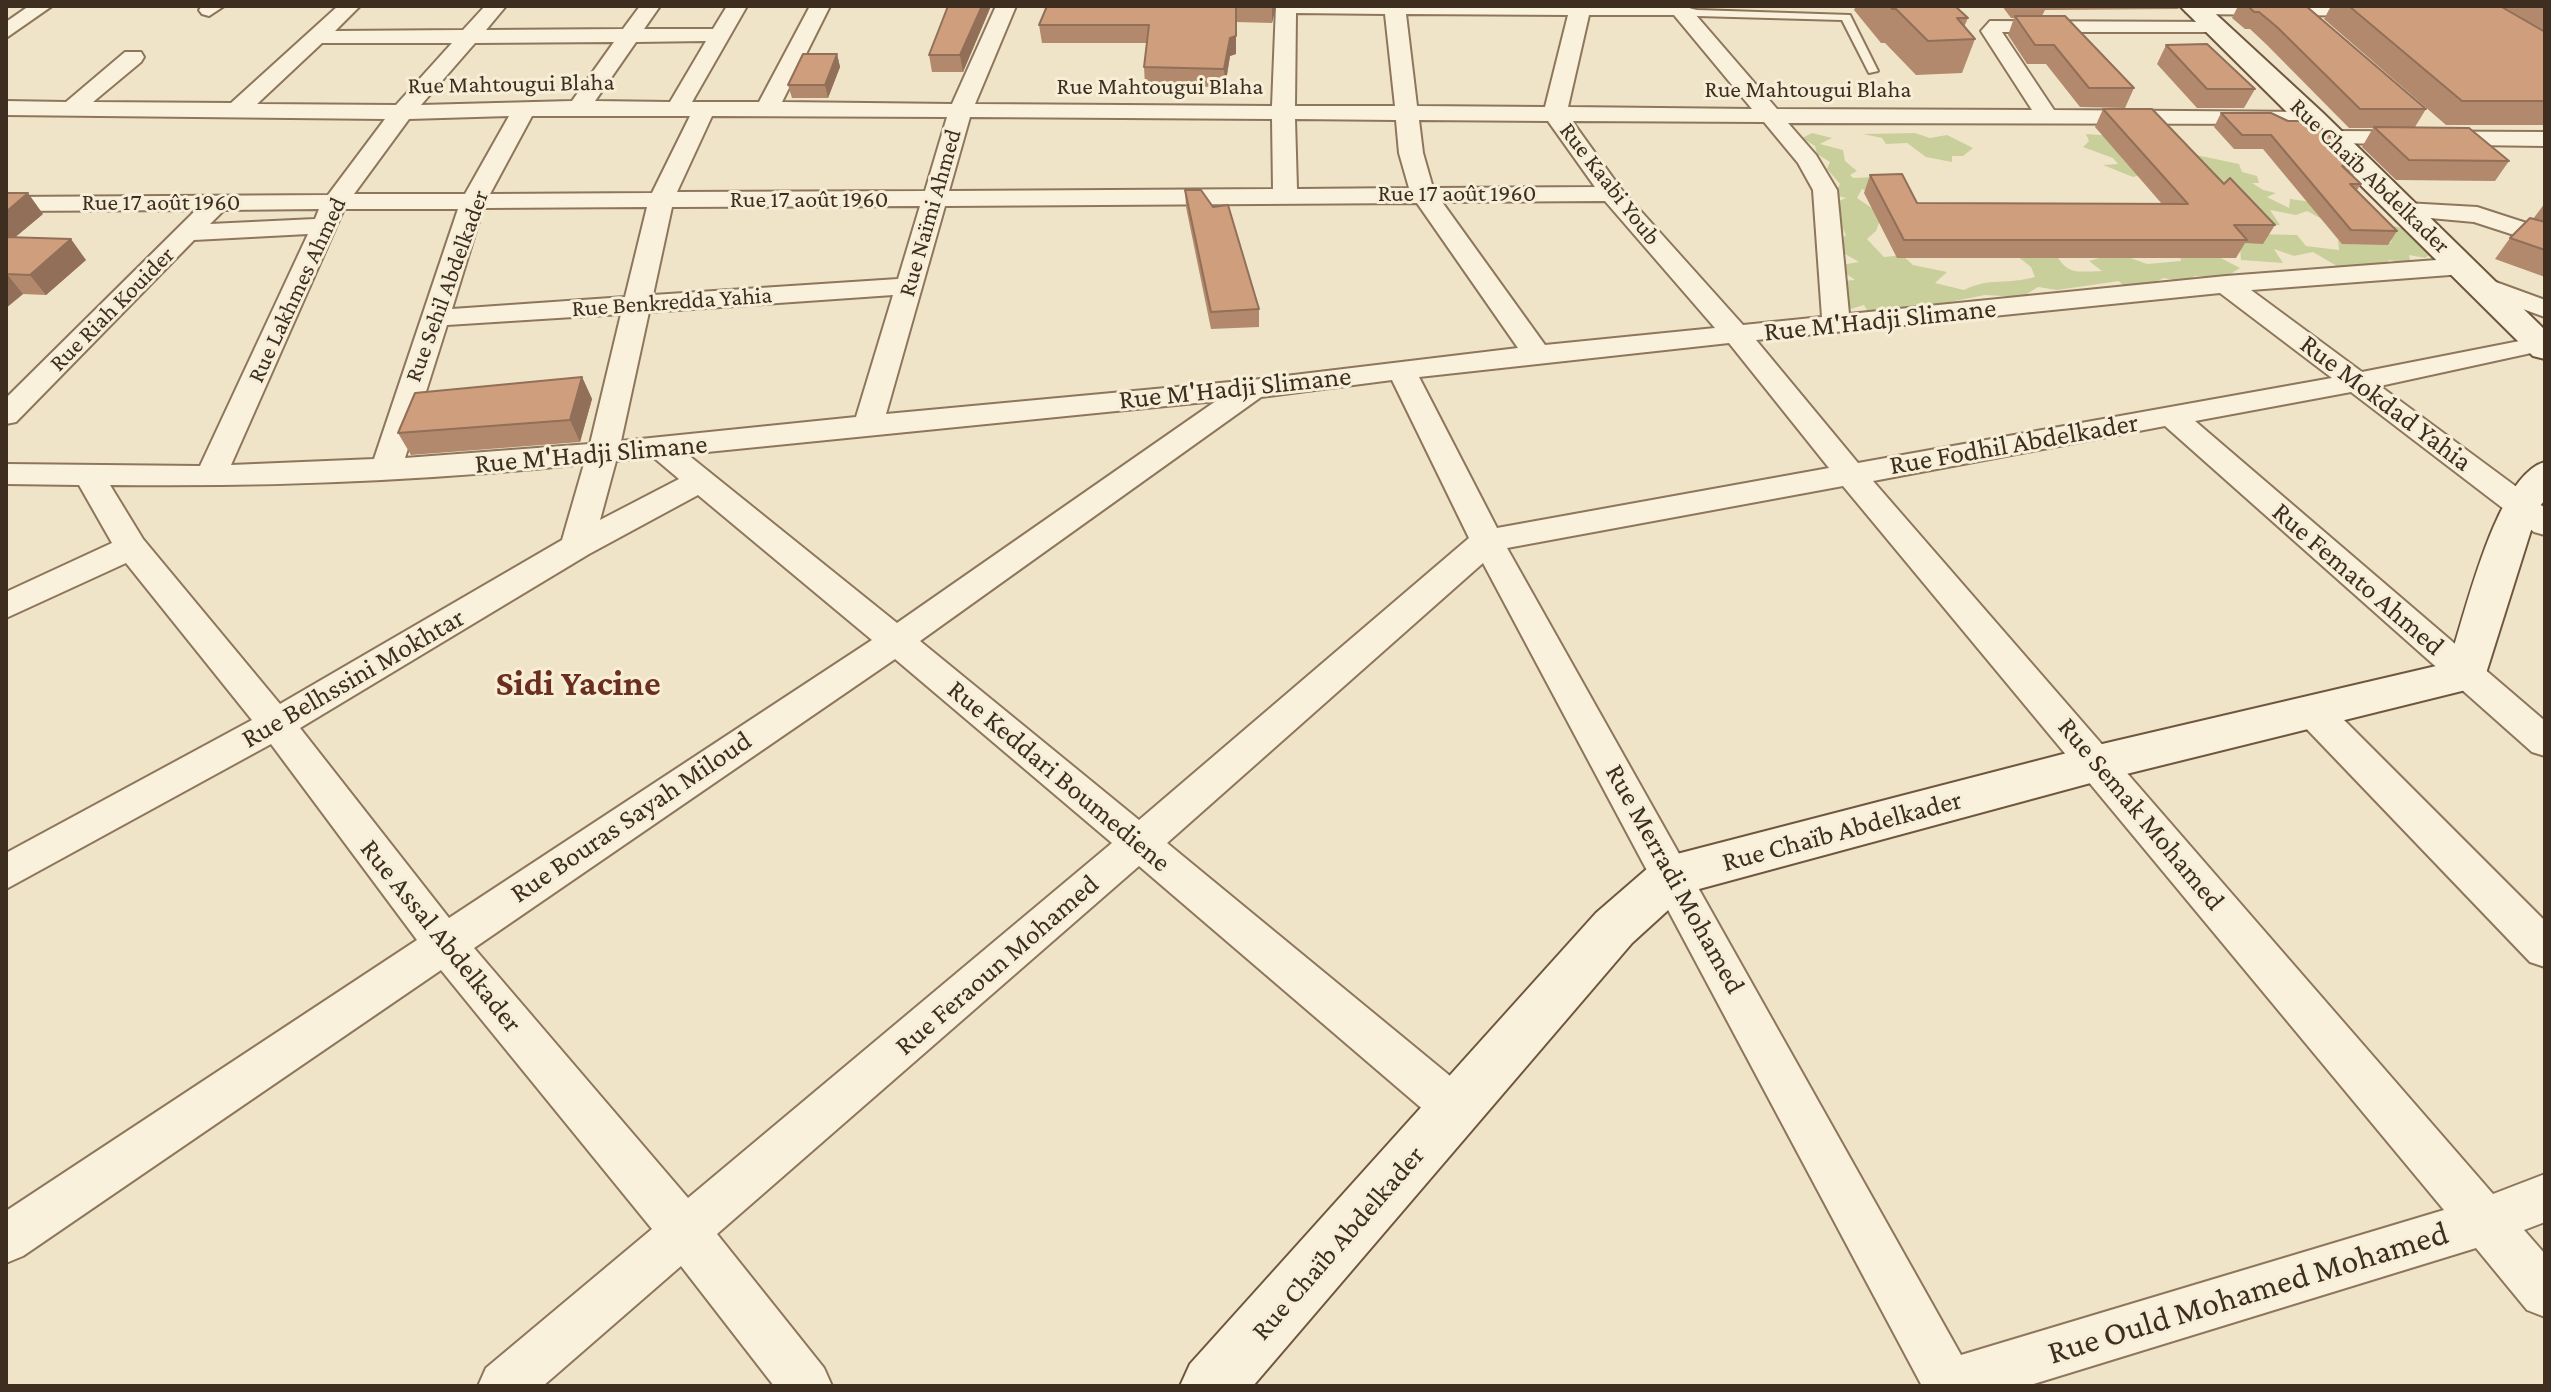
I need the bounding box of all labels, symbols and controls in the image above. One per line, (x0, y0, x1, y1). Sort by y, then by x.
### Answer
street label: Rue Mahtougui Blaha (407, 68, 615, 100)
street label: Rue Mahtougui Blaha (1057, 73, 1263, 101)
street label: Rue Mahtougui Blaha (1705, 76, 1911, 104)
street label: Rue Chaïb Abdelkader (2284, 92, 2456, 260)
street label: Rue Kaabi Youb (1553, 117, 1667, 251)
street label: Rue Naïmi Ahmed (892, 126, 968, 300)
street label: Rue 17 août 1960 (1378, 180, 1536, 208)
street label: Rue Sehil Abdelkader (399, 186, 495, 386)
street label: Rue 17 août 1960 (730, 186, 888, 214)
street label: Rue 17 août 1960 (82, 189, 240, 217)
street label: Rue Lakhmes Ahmed (241, 193, 353, 387)
street label: Rue Riah Kouider (43, 240, 181, 378)
street label: Rue Benkredda Yahia (571, 281, 773, 323)
street label: Rue M'Hadji Slimane (1762, 291, 1998, 349)
street label: Rue Mokdad Yahia (2293, 327, 2479, 479)
street label: Rue M'Hadji Slimane (1117, 359, 1353, 417)
street label: Rue Fodhil Abdelkader (1887, 406, 2141, 482)
street label: Rue M'Hadji Slimane (473, 427, 709, 481)
street label: Rue Femato Ahmed (2265, 495, 2451, 663)
street label: Rue Belhssini Mokhtar (235, 600, 471, 756)
district label: Sidi Yacine (495, 662, 661, 706)
street label: Rue Keddari Boumediene (941, 673, 1177, 879)
street label: Rue Semak Mohamed (2050, 711, 2232, 917)
street label: Rue Bouras Sayah Miloud (504, 724, 758, 910)
street label: Rue Merradi Mohamed (1598, 758, 1752, 1000)
street label: Rue Chaïb Abdelkader (1718, 783, 1966, 879)
street label: Rue Assal Abdelkader (353, 833, 529, 1039)
street label: Rue Feraoun Mohamed (888, 867, 1106, 1063)
street label: Rue Chaïb Abdelkader (1244, 1139, 1432, 1347)
street label: Rue Ould Mohamed Mohamed (2043, 1213, 2453, 1373)

